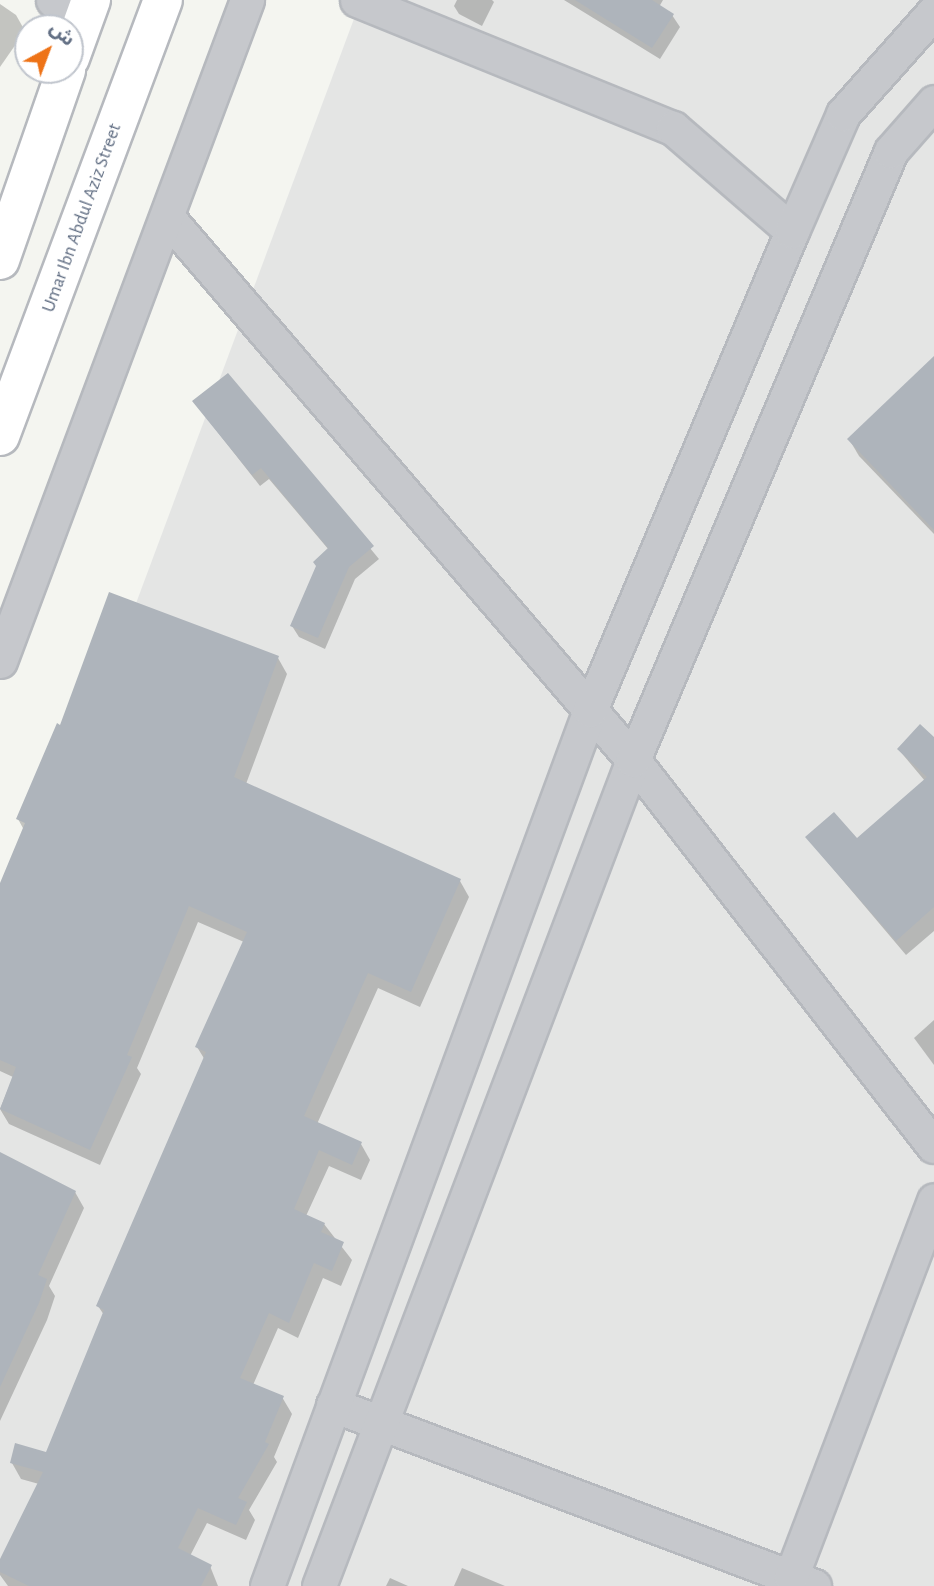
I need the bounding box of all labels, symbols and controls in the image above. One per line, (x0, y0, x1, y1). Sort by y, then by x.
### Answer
north arrow (14, 14, 84, 84)
text: ش (46, 19, 78, 50)
street label: Umar Ibn Abdul Aziz Street (37, 120, 127, 316)

